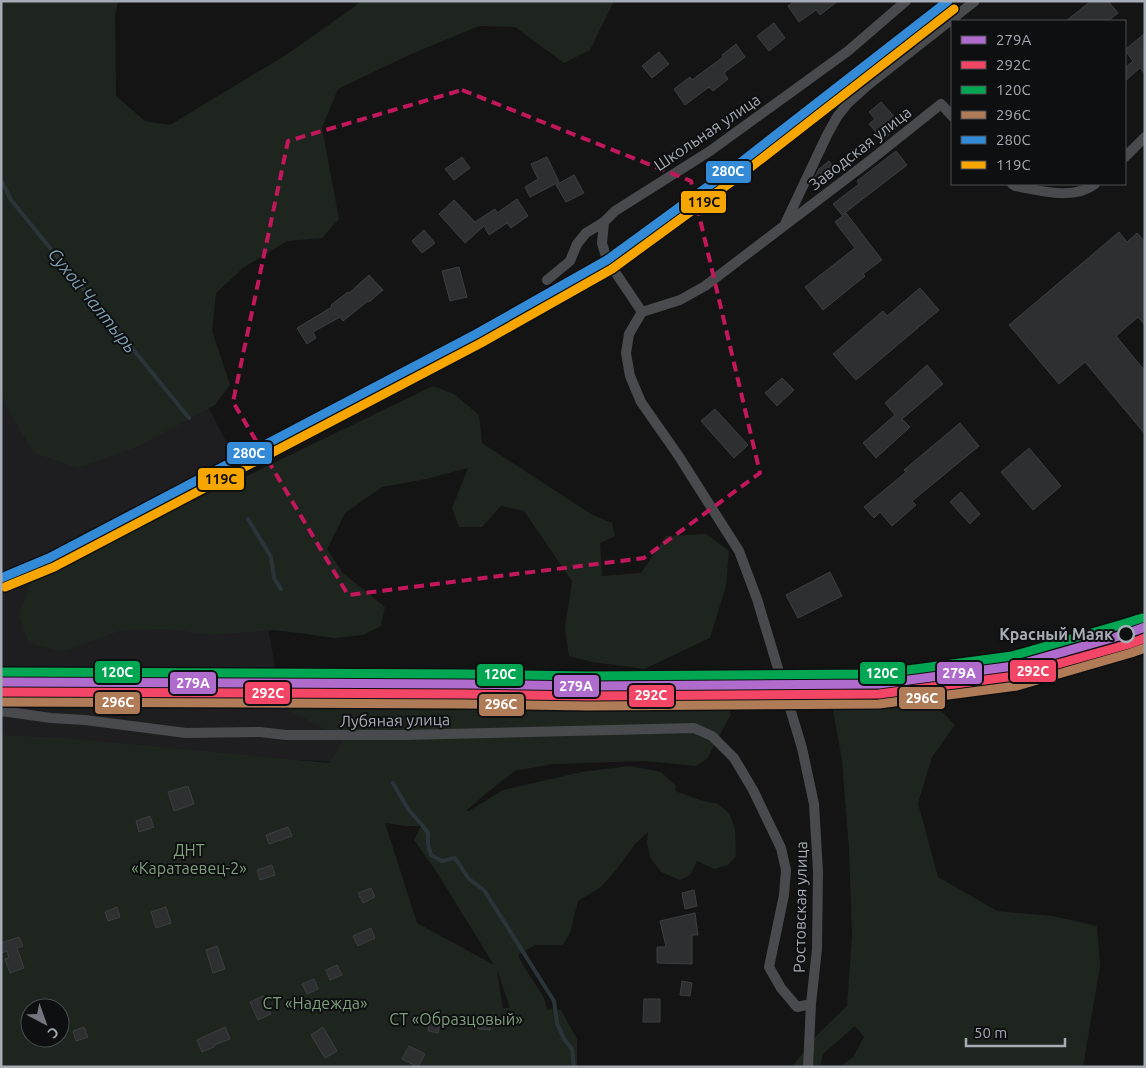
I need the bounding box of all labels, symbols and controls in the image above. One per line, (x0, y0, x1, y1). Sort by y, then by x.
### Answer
legend (951, 20, 1126, 185)
text: 279А (996, 31, 1031, 48)
text: 292С (996, 56, 1031, 73)
text: 120С (996, 81, 1031, 98)
street label: Школьная улица (651, 90, 763, 174)
street label: Заводская улица (805, 103, 915, 193)
text: 296С (996, 106, 1031, 123)
text: 280С (996, 131, 1031, 148)
text: 119С (996, 156, 1031, 173)
line badge: 280С (705, 160, 752, 184)
text: 280С (712, 163, 744, 179)
line badge: 119С (680, 190, 727, 214)
text: 119С (688, 194, 720, 210)
water label: Сухой Чалтырь (45, 244, 141, 356)
line badge: 280С (226, 441, 273, 465)
text: 280С (233, 445, 265, 461)
line badge: 119С (197, 467, 245, 491)
text: 119С (205, 471, 237, 487)
place label: Красный Маяк (999, 625, 1113, 643)
marker: Красный Маяк (1117, 625, 1135, 643)
line badge: 292С (1009, 659, 1057, 683)
line badge: 120С (94, 660, 141, 684)
line badge: 120С (859, 661, 906, 685)
line badge: 279А (936, 661, 983, 685)
line badge: 120С (476, 663, 524, 687)
text: 292С (1017, 663, 1049, 679)
text: 120С (101, 664, 133, 680)
text: 120С (866, 665, 898, 681)
text: 279А (942, 665, 976, 681)
text: 120С (484, 666, 516, 682)
line badge: 279А (169, 671, 217, 695)
line badge: 279А (553, 674, 600, 698)
text: 279А (176, 675, 210, 691)
text: 279А (559, 678, 593, 694)
line badge: 292С (244, 681, 291, 705)
line badge: 292С (628, 684, 675, 708)
text: 292С (252, 685, 284, 701)
line badge: 296С (898, 686, 946, 710)
text: 292С (635, 687, 667, 703)
text: 296С (906, 690, 938, 706)
line badge: 296С (94, 691, 141, 715)
line badge: 296С (478, 693, 525, 717)
text: 296С (102, 694, 134, 710)
text: 296С (485, 696, 517, 712)
street label: Лубяная улица (340, 710, 450, 730)
park label: ДНТ «Каратаевец-2» (131, 841, 247, 877)
street label: Ростовская улица (790, 841, 810, 973)
park label: СТ «Надежда» (262, 994, 368, 1012)
north arrow (20, 998, 70, 1048)
park label: СТ «Образцовый» (389, 1010, 523, 1028)
scale bar (966, 1016, 1065, 1048)
text: С (45, 1024, 62, 1042)
text: 50 m (974, 1024, 1007, 1041)

